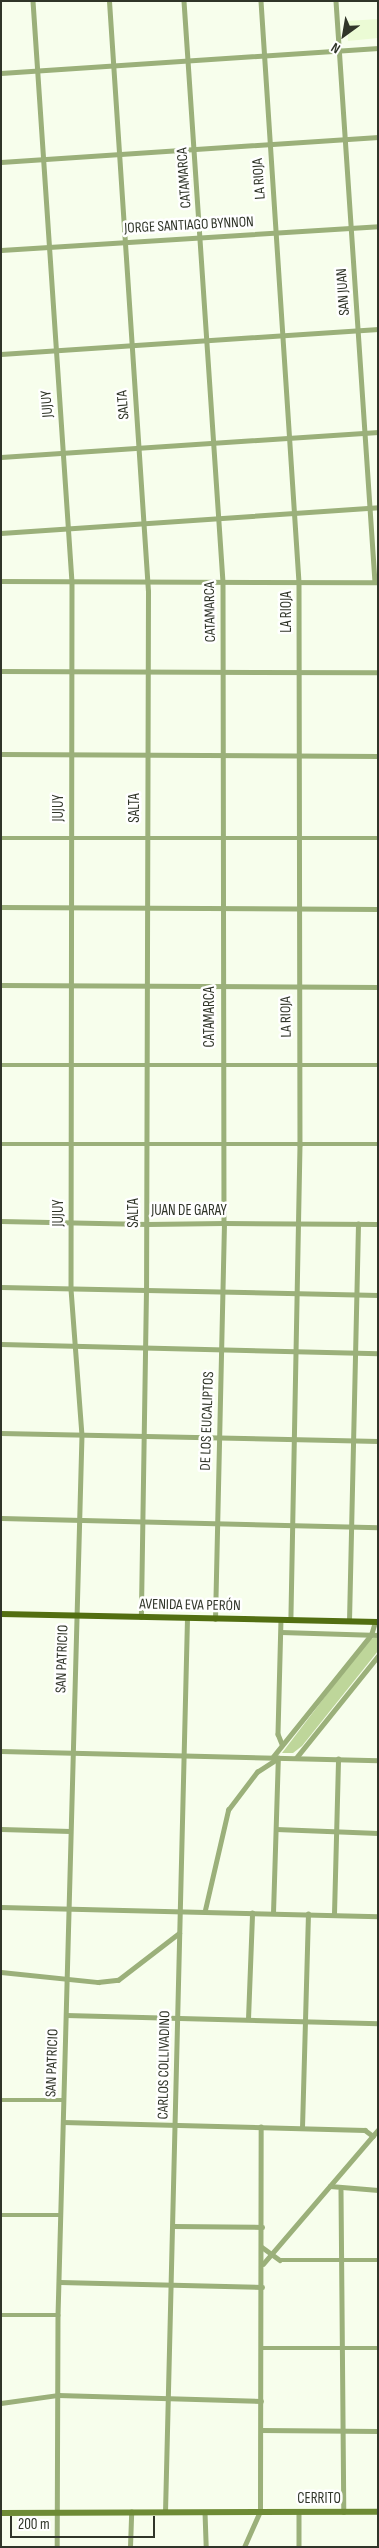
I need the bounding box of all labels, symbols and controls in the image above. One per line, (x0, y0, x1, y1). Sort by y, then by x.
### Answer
north arrow (319, 10, 369, 60)
text: N (328, 39, 343, 57)
street label: CATAMARCA (173, 147, 195, 209)
street label: LA RIOJA (249, 158, 269, 200)
street label: JORGE SANTIAGO BYNNON (124, 213, 254, 237)
street label: SAN JUAN (332, 268, 354, 316)
street label: JUJUY (37, 390, 57, 418)
street label: SALTA (113, 390, 133, 420)
street label: CATAMARCA (200, 581, 220, 643)
street label: LA RIOJA (278, 591, 296, 633)
street label: SALTA (126, 793, 144, 823)
street label: JUJUY (50, 794, 68, 822)
street label: CATAMARCA (201, 987, 219, 1047)
street label: LA RIOJA (277, 996, 295, 1038)
street label: SALTA (125, 1198, 143, 1228)
street label: JUJUY (50, 1199, 68, 1227)
street label: JUAN DE GARAY (151, 1202, 227, 1220)
street label: DE LOS EUCALIPTOS (196, 1371, 218, 1471)
street label: AVENIDA EVA PERÓN (139, 1595, 241, 1615)
street label: SAN PATRICIO (52, 1624, 72, 1694)
street label: CARLOS COLLIVADINO (154, 2010, 174, 2120)
street label: SAN PATRICIO (42, 2028, 62, 2098)
street label: CERRITO (297, 2490, 341, 2508)
scale bar (12, 2506, 158, 2538)
text: 200 m (18, 2515, 50, 2534)

